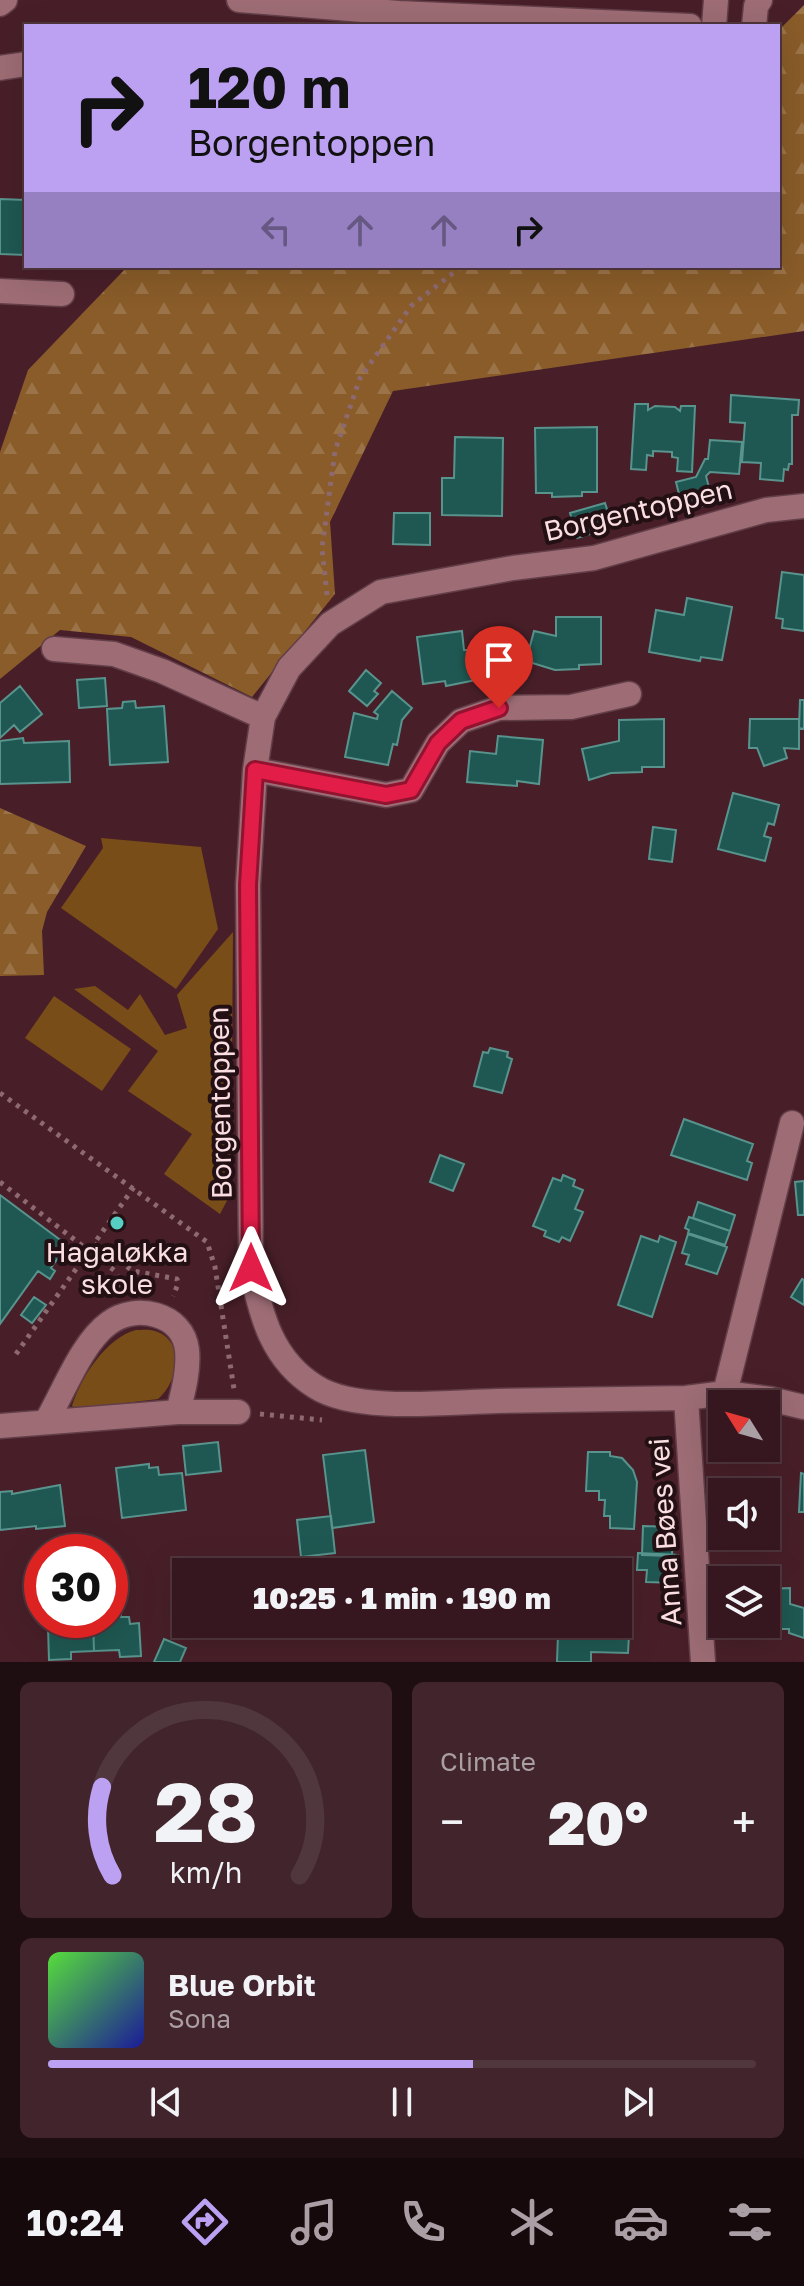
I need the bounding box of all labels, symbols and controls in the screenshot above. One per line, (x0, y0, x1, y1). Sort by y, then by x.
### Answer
text: 120 m (188, 53, 350, 120)
icon: right (56, 56, 160, 160)
text: Borgentoppen (188, 121, 436, 164)
icon: left (254, 208, 298, 252)
icon: ahead (338, 208, 382, 252)
icon: ahead (422, 208, 466, 252)
icon: right (506, 208, 550, 252)
street label: Borgentoppen (540, 472, 735, 547)
pin (465, 626, 533, 708)
icon: arrive (477, 638, 521, 682)
street label: Borgentoppen (201, 1006, 238, 1200)
marker: Hagaløkka skole (108, 1214, 126, 1232)
position arrow (209, 1226, 293, 1310)
place label: Hagaløkka skole (46, 1235, 188, 1300)
north arrow (708, 1390, 780, 1462)
map controls (708, 1390, 780, 1638)
street label: Anna Bøes vei (641, 1437, 688, 1627)
button: sound (708, 1478, 780, 1550)
speed limit sign: 30 (24, 1534, 128, 1638)
button: layers (708, 1566, 780, 1638)
text: 10:25 · 1 min · 190 m (253, 1580, 551, 1616)
text: Climate (440, 1746, 536, 1777)
text: 28 (154, 1760, 258, 1860)
text: 20° (548, 1786, 648, 1858)
text: − (440, 1795, 464, 1848)
text: + (732, 1795, 756, 1848)
text: km/h (170, 1855, 242, 1889)
text: Blue Orbit (168, 1967, 316, 2003)
text: Sona (168, 2003, 231, 2034)
icon: previous (144, 2080, 188, 2124)
icon: pause (380, 2080, 424, 2124)
icon: next (616, 2080, 660, 2124)
icon: directions (177, 2194, 233, 2250)
icon: music (286, 2194, 342, 2250)
icon: phone (395, 2194, 451, 2250)
icon: climate (504, 2194, 560, 2250)
icon: car (613, 2194, 669, 2250)
icon: filters (722, 2194, 778, 2250)
text: 10:24 (26, 2201, 124, 2244)

